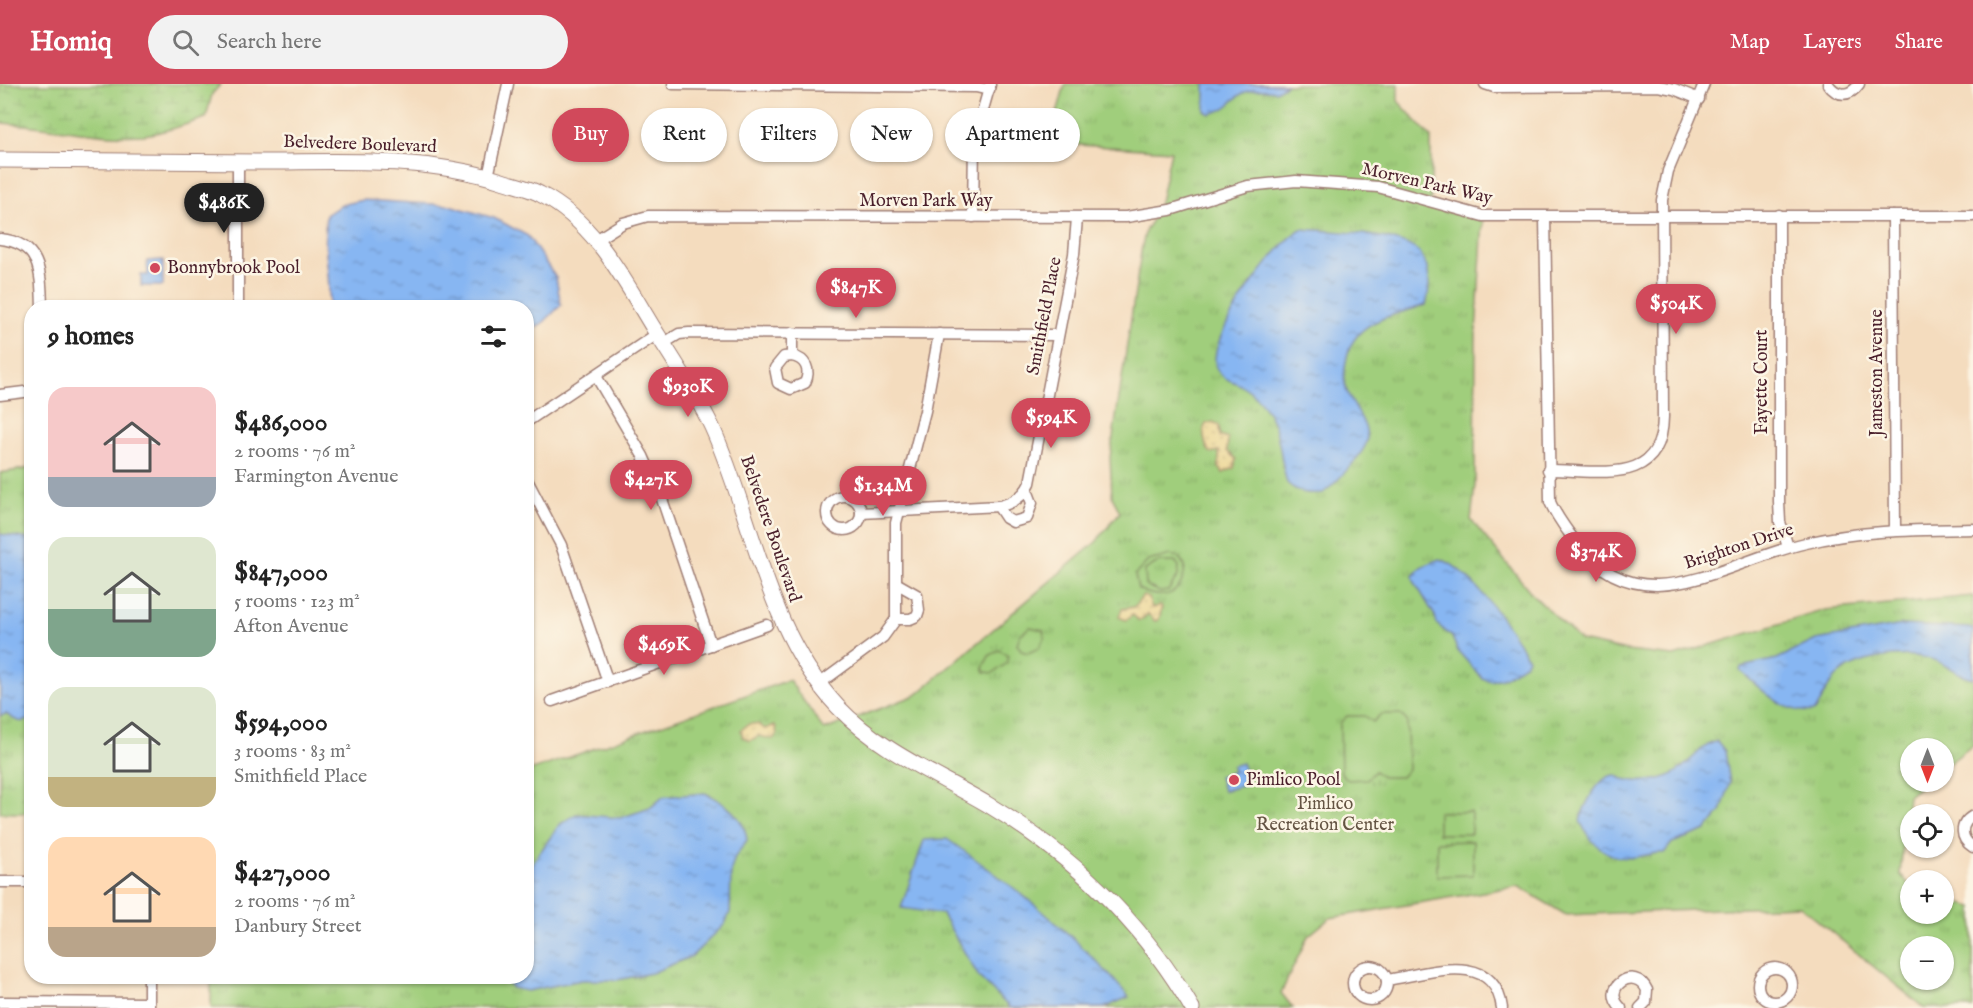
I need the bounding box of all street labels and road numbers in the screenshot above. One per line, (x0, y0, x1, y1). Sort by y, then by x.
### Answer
street label: Belvedere Boulevard (283, 131, 438, 159)
street label: Morven Park Way (1359, 158, 1495, 210)
street label: Morven Park Way (859, 190, 993, 213)
street label: Smithfield Place (1022, 255, 1068, 377)
street label: Jameston Avenue (1866, 309, 1889, 439)
street label: Fayette Court (1751, 330, 1774, 434)
street label: Belvedere Boulevard (734, 453, 806, 606)
street label: Brighton Drive (1681, 518, 1797, 576)

